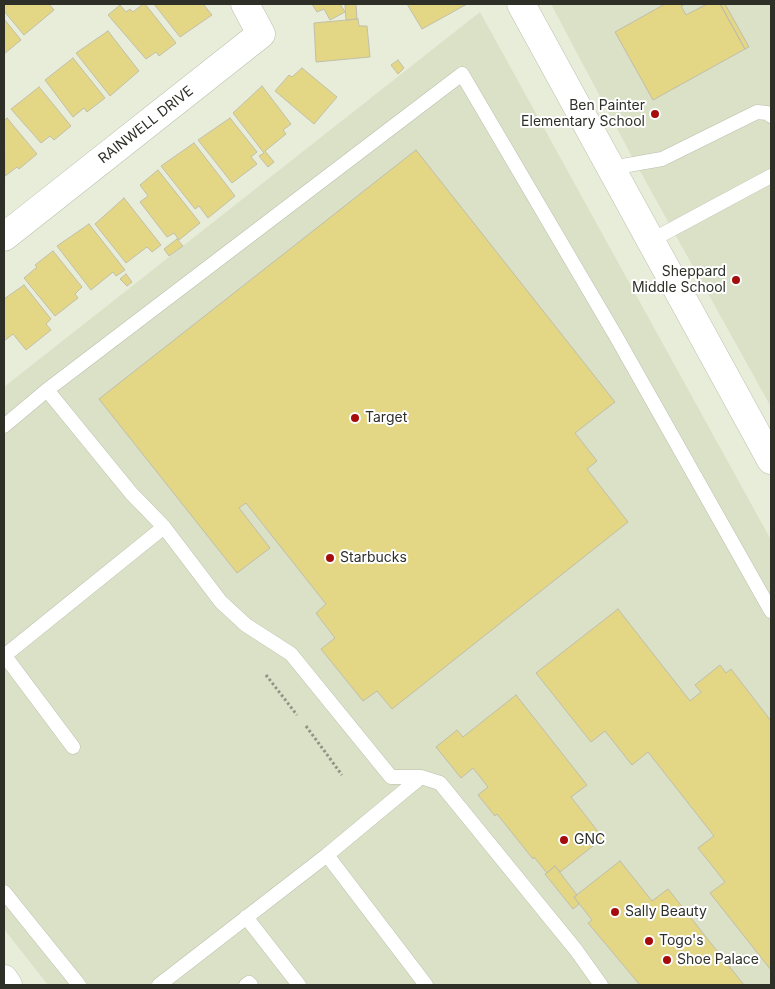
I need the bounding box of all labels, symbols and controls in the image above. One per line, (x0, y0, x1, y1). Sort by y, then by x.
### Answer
street label: RAINWELL DRIVE (95, 83, 197, 167)
place label: Ben Painter Elementary School (521, 98, 645, 130)
marker: Ben Painter Elementary School (649, 108, 661, 120)
place label: Sheppard Middle School (632, 264, 726, 296)
marker: Sheppard Middle School (730, 274, 742, 286)
place label: Target (365, 410, 407, 426)
marker: Target (349, 412, 361, 424)
place label: Starbucks (340, 550, 407, 566)
marker: Starbucks (324, 552, 336, 564)
place label: GNC (574, 832, 605, 848)
marker: GNC (558, 834, 570, 846)
place label: Sally Beauty (625, 904, 707, 920)
marker: Sally Beauty (609, 906, 621, 918)
place label: Togo's (659, 933, 704, 949)
marker: Togo's (643, 935, 655, 947)
place label: Shoe Palace (677, 952, 759, 968)
marker: Shoe Palace (661, 954, 673, 966)

